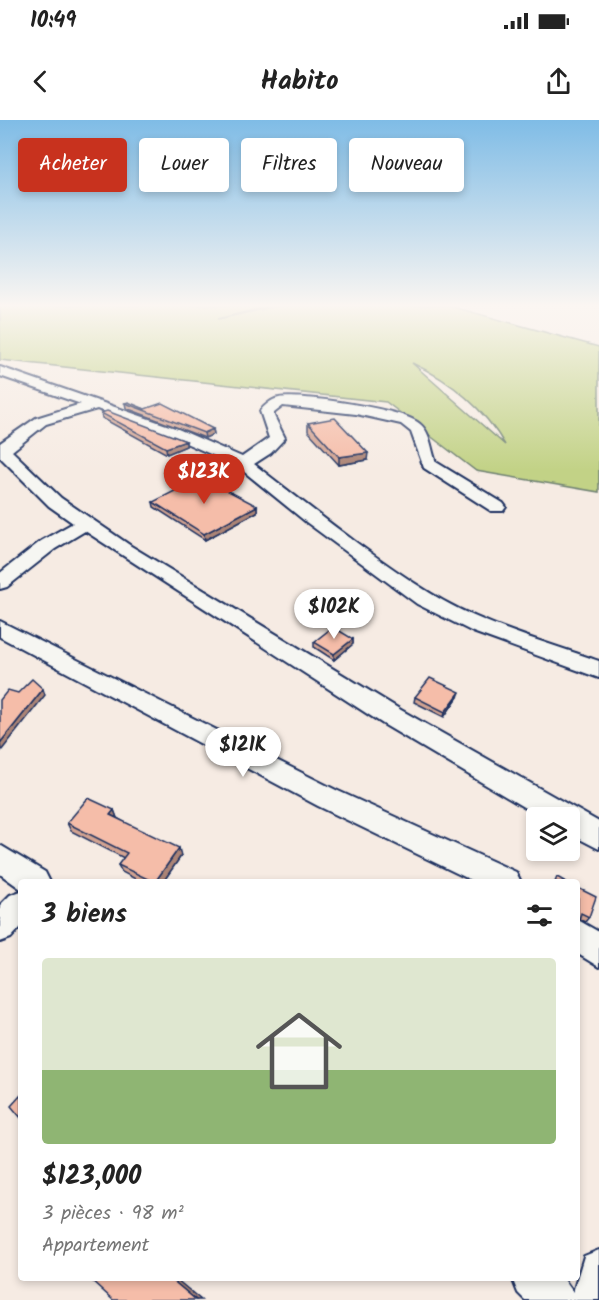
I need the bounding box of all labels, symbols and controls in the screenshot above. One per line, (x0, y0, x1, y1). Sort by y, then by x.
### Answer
text: 10:49 (30, 4, 76, 39)
text: Habito (260, 60, 339, 103)
icon: back (24, 65, 57, 98)
icon: share (542, 65, 575, 98)
chip: Acheter (18, 138, 127, 192)
chip: Louer (139, 138, 229, 192)
chip: Filtres (241, 138, 337, 192)
chip: Nouveau (349, 138, 464, 192)
pin: $123K (162, 454, 246, 505)
text: $123K (178, 457, 230, 489)
pin: $102K (292, 589, 376, 640)
text: $102K (308, 592, 360, 624)
pin: $121K (201, 727, 285, 778)
text: $121K (219, 730, 267, 762)
map controls (526, 807, 580, 861)
button: layers (526, 807, 580, 861)
text: 3 biens (42, 894, 127, 936)
icon: filters (523, 899, 556, 932)
icon: home (245, 997, 353, 1105)
text: $123,000 (42, 1156, 141, 1198)
text: 3 pièces · 98 m² (42, 1198, 184, 1230)
text: Appartement (42, 1230, 149, 1262)

